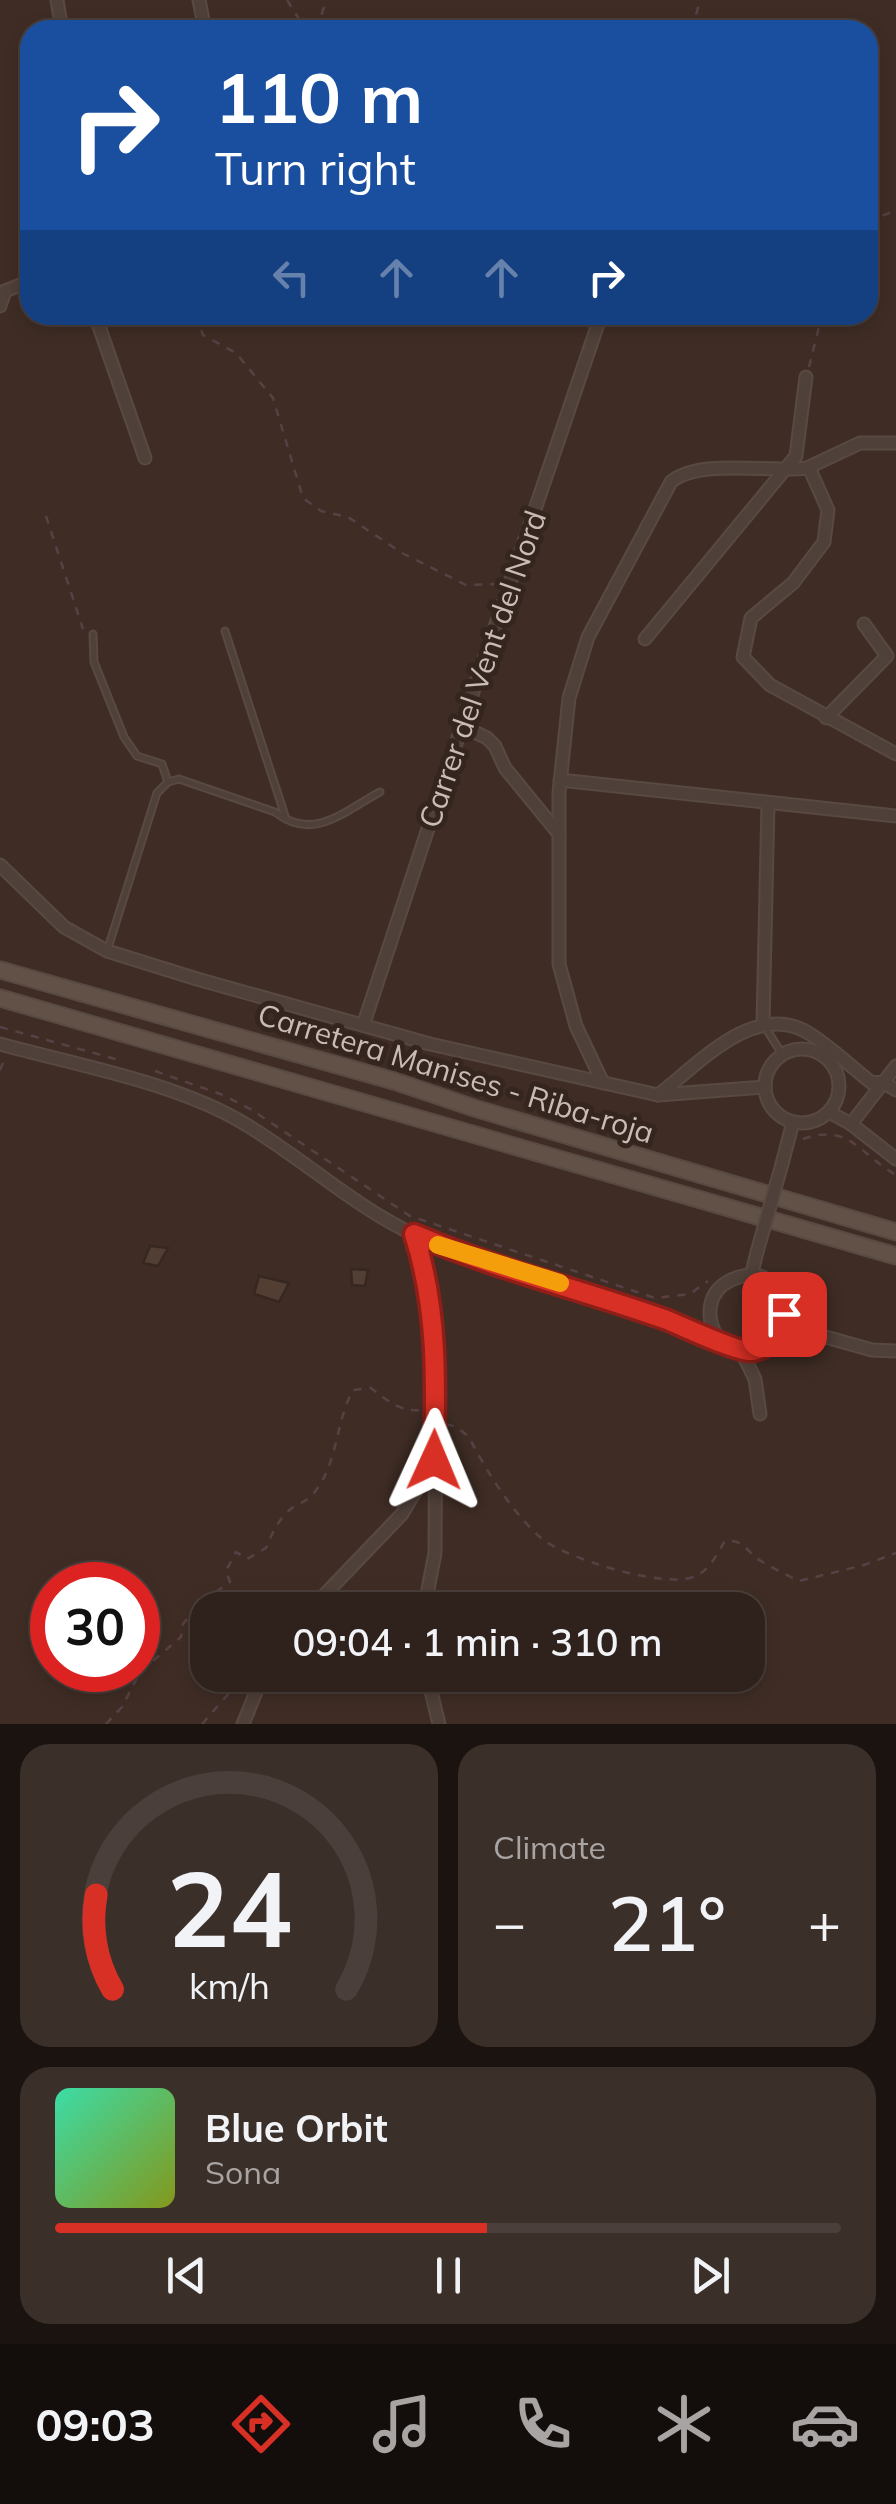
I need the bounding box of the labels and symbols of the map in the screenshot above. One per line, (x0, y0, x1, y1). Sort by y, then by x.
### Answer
street label: Carrer del Vent del Nord (410, 505, 554, 833)
street label: Carretera Manises - Riba-roja (253, 995, 659, 1151)
pin (742, 1272, 827, 1357)
position arrow (382, 1408, 486, 1512)
speed limit sign: 30 (30, 1562, 160, 1692)

